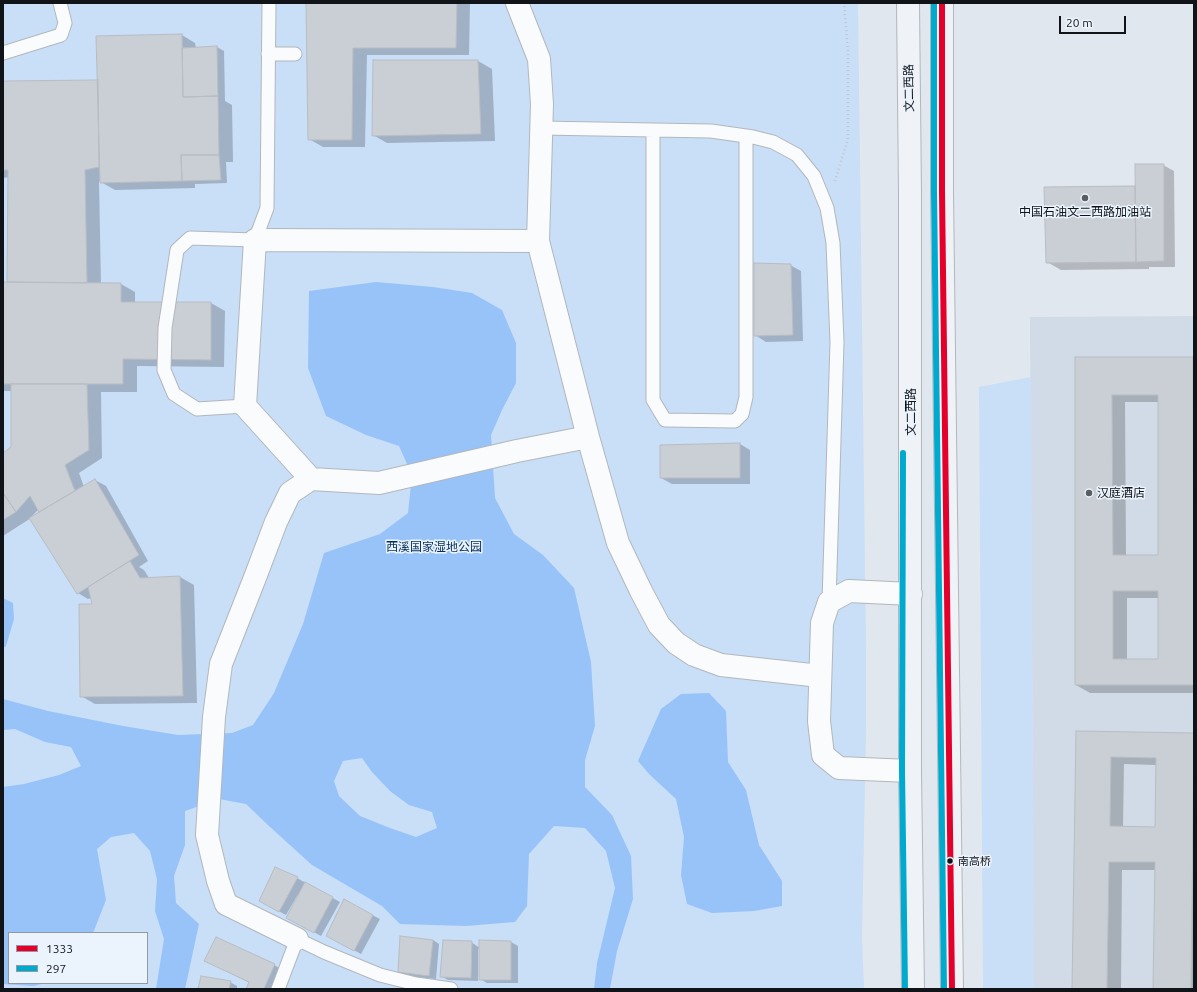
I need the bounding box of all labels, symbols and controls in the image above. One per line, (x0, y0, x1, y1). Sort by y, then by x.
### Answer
scale bar (1061, 8, 1128, 34)
text: 20 m (1066, 16, 1093, 29)
street label: 文二西路 (901, 64, 917, 112)
marker: 中国石油文二西路加油站 (1080, 193, 1090, 203)
place label: 中国石油文二西路加油站 (1019, 205, 1151, 219)
street label: 文二西路 (904, 388, 918, 436)
place label: 汉庭酒店 (1097, 486, 1145, 500)
marker: 汉庭酒店 (1084, 488, 1094, 498)
park label: 西溪国家湿地公园 (386, 540, 482, 554)
place label: 南高桥 (958, 854, 991, 868)
marker: 南高桥 (945, 856, 955, 866)
legend (8, 932, 148, 984)
text: 1333 (46, 942, 73, 955)
text: 297 (46, 962, 66, 975)

